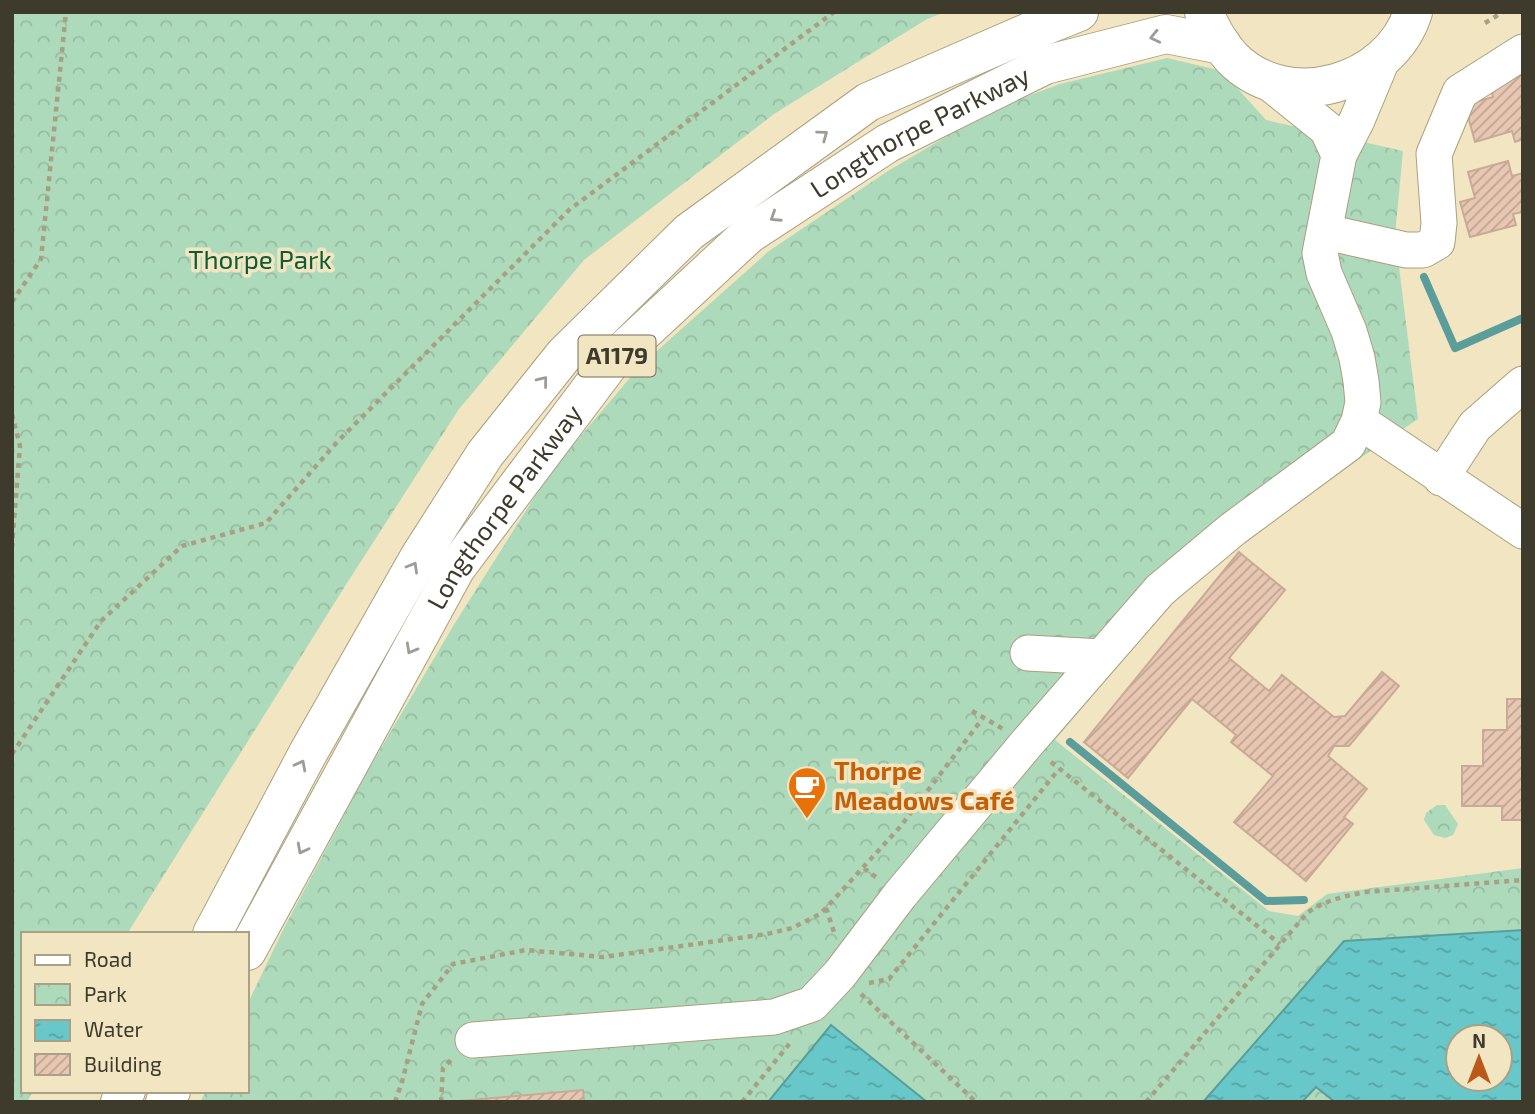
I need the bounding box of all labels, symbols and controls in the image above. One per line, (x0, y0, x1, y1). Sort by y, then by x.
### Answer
one-way arrow (1149, 29, 1161, 43)
street label: Longthorpe Parkway (804, 58, 1034, 204)
one-way arrow (815, 131, 828, 143)
one-way arrow (770, 209, 783, 222)
park label: Thorpe Park (188, 243, 332, 274)
road number: A1179 (578, 335, 656, 376)
one-way arrow (535, 377, 548, 389)
street label: Longthorpe Parkway (420, 397, 588, 614)
one-way arrow (405, 562, 418, 575)
one-way arrow (406, 642, 419, 655)
place label: Thorpe Meadows Café (834, 754, 1015, 815)
one-way arrow (293, 760, 306, 773)
cafe icon: Thorpe Meadows Café (786, 765, 828, 820)
one-way arrow (297, 842, 310, 854)
legend (21, 932, 248, 1093)
text: Road (84, 946, 132, 971)
text: Park (84, 981, 127, 1006)
text: Water (84, 1016, 143, 1041)
north arrow (1444, 1023, 1514, 1093)
text: N (1472, 1029, 1486, 1052)
text: Building (84, 1051, 162, 1076)

